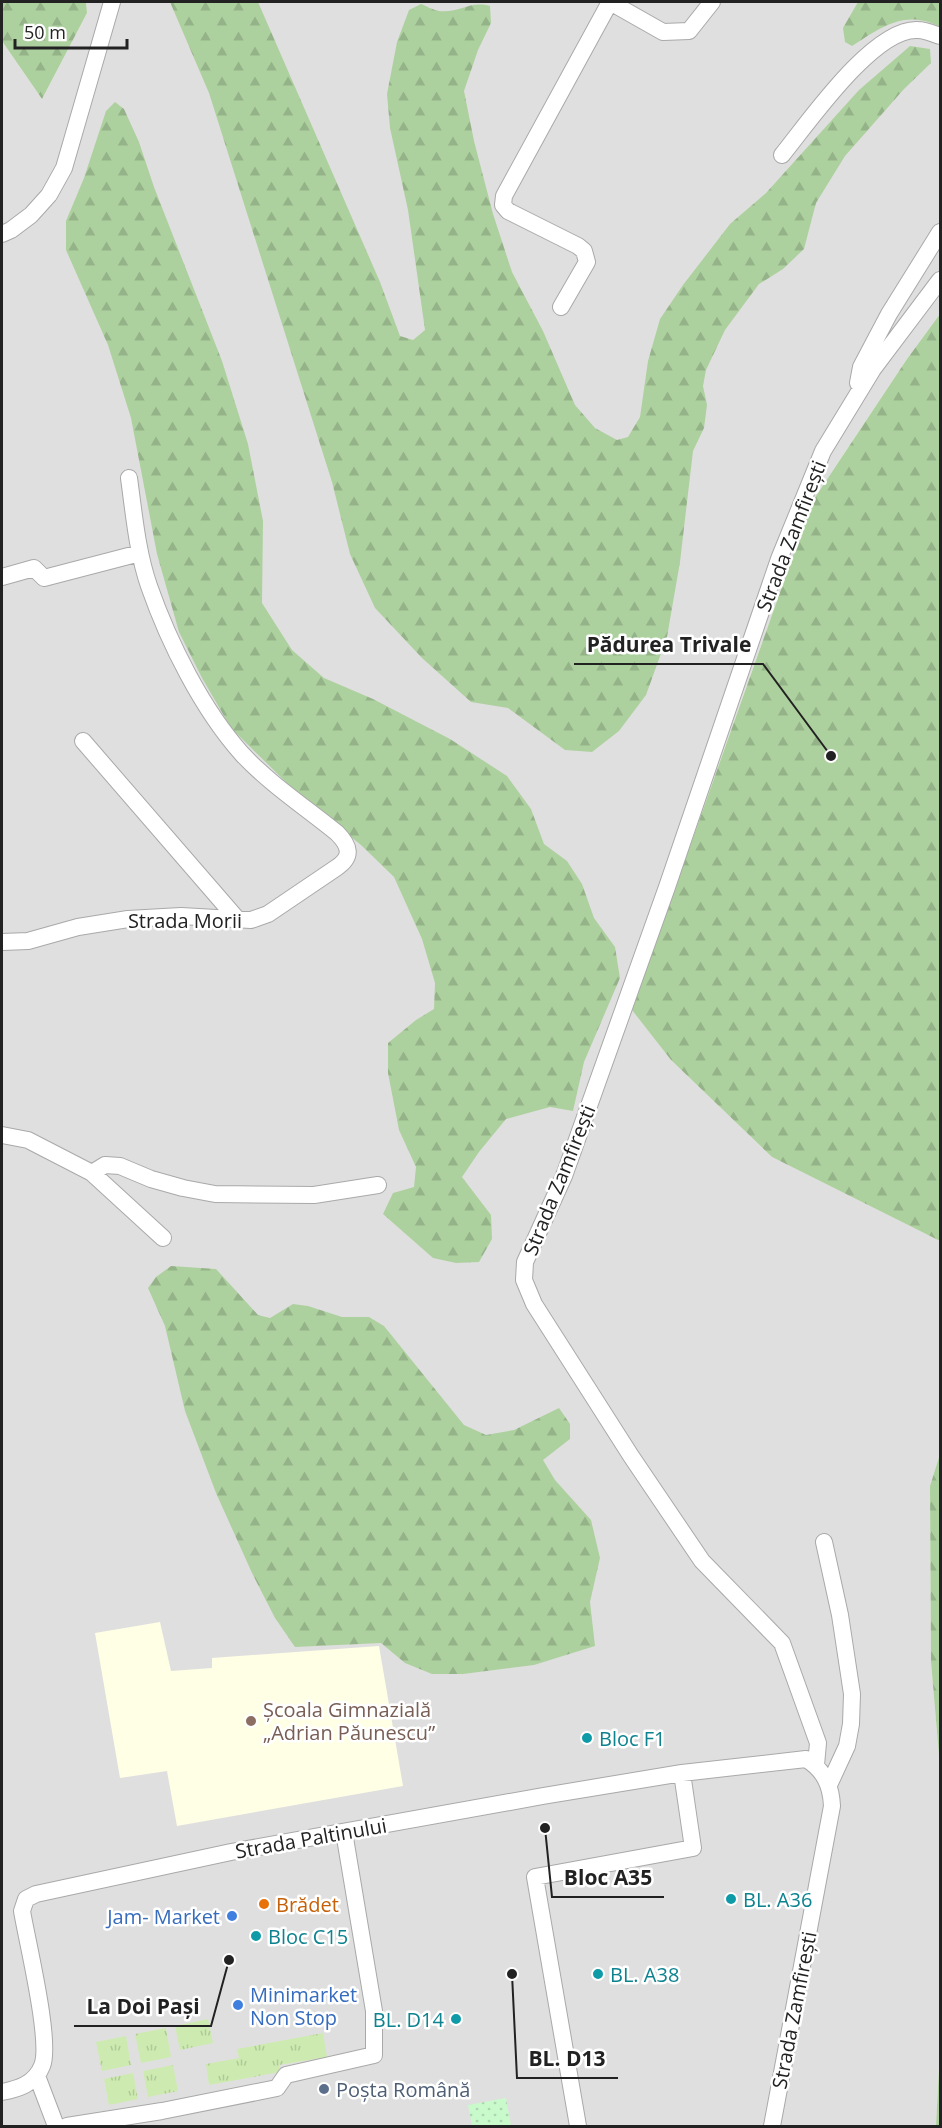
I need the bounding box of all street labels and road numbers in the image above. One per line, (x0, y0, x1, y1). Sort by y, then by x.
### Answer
street label: Strada Zamfirești (750, 457, 832, 615)
street label: Strada Morii (128, 907, 242, 934)
street label: Strada Zamfirești (517, 1101, 601, 1259)
street label: Strada Paltinului (233, 1811, 389, 1865)
street label: Strada Zamfirești (765, 1929, 823, 2091)

